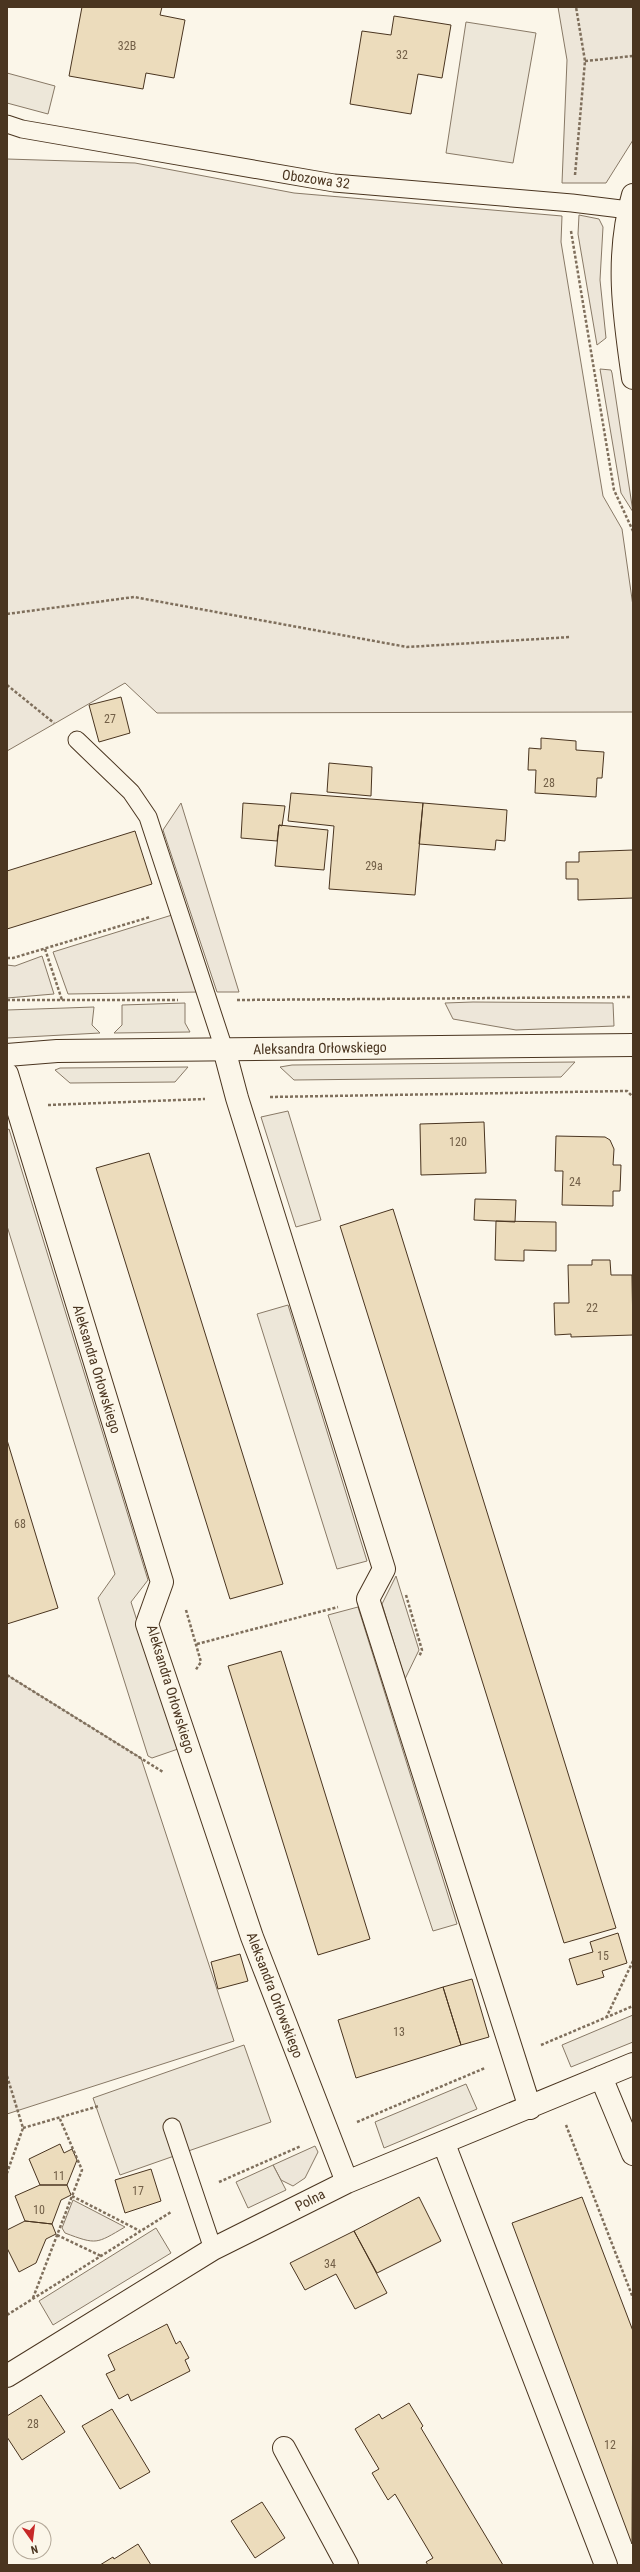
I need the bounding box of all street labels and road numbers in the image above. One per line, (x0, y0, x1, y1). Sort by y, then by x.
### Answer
street label: Obozowa 32 (281, 166, 351, 192)
street label: Aleksandra Orłowskiego (253, 1039, 387, 1057)
street label: Aleksandra Orłowskiego (70, 1303, 124, 1435)
street label: Aleksandra Orłowskiego (144, 1623, 198, 1755)
street label: Aleksandra Orłowskiego (244, 1930, 306, 2060)
street label: Polna (292, 2186, 328, 2214)

